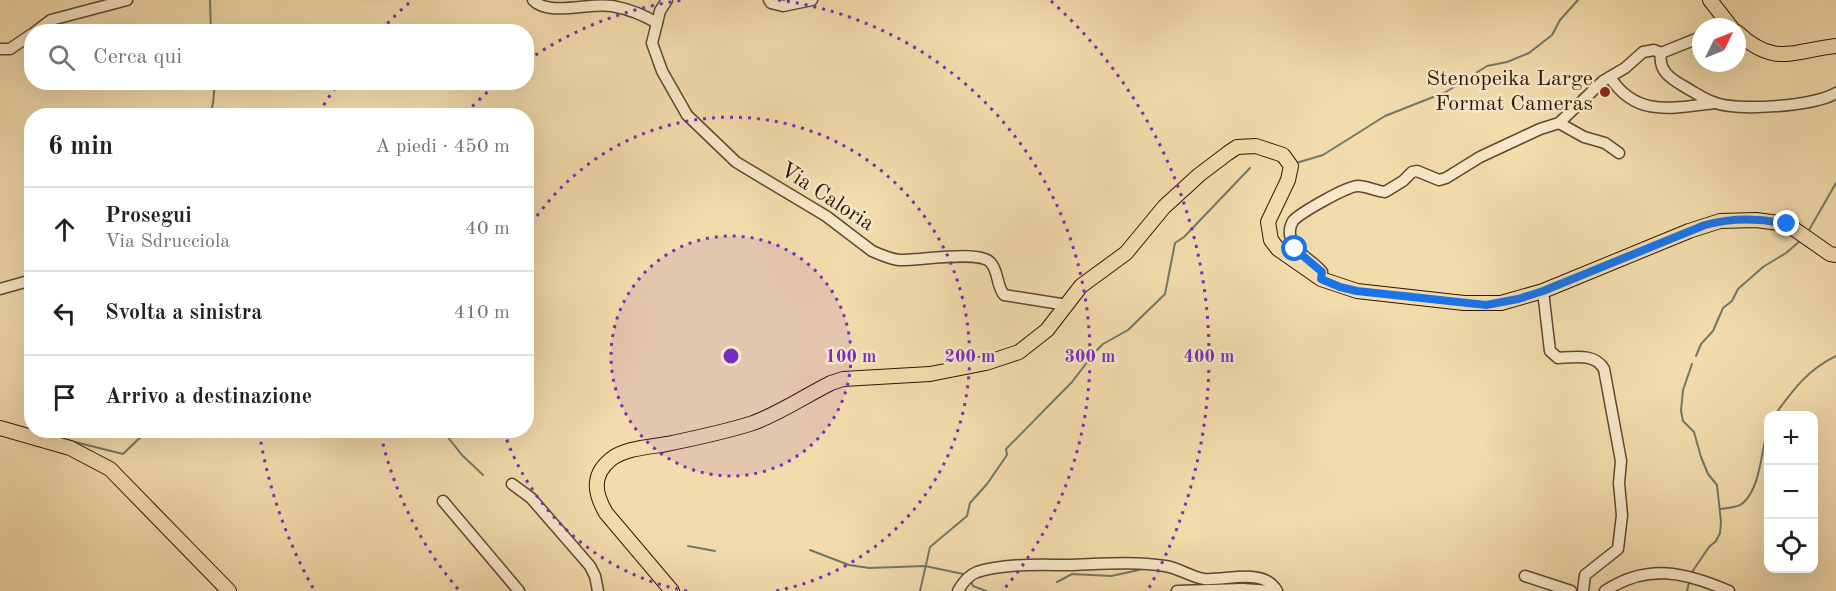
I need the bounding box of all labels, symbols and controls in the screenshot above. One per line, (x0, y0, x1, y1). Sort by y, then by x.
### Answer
north arrow (1692, 18, 1746, 72)
search box (24, 24, 534, 90)
icon: search (45, 41, 78, 74)
text: Cerca qui (93, 46, 182, 68)
place label: Stenopeika Large Format Cameras (1426, 68, 1593, 115)
marker: Stenopeika Large Format Cameras (1598, 85, 1612, 99)
text: 6 min (48, 134, 113, 160)
text: A piedi · 450 m (375, 137, 510, 157)
street label: Via Caloria (776, 159, 878, 236)
text: Prosegui (105, 205, 192, 227)
route end (1773, 210, 1799, 236)
icon: ahead (48, 213, 81, 246)
text: 40 m (465, 219, 510, 239)
text: Via Sdrucciola (105, 232, 230, 252)
route start (1281, 235, 1307, 261)
icon: left (48, 297, 81, 330)
text: Svolta a sinistra (105, 302, 263, 324)
text: 410 m (454, 303, 510, 323)
centre of rings (721, 346, 741, 366)
text: 100 m (826, 348, 876, 366)
text: 200 m (945, 348, 995, 366)
text: 300 m (1065, 348, 1115, 366)
text: 400 m (1184, 348, 1234, 366)
icon: arrive (48, 381, 81, 414)
text: Arrivo a destinazione (105, 386, 312, 408)
map controls (1764, 411, 1818, 573)
button: + (1764, 411, 1818, 465)
button: − (1764, 465, 1818, 519)
button: locate (1764, 519, 1818, 573)

